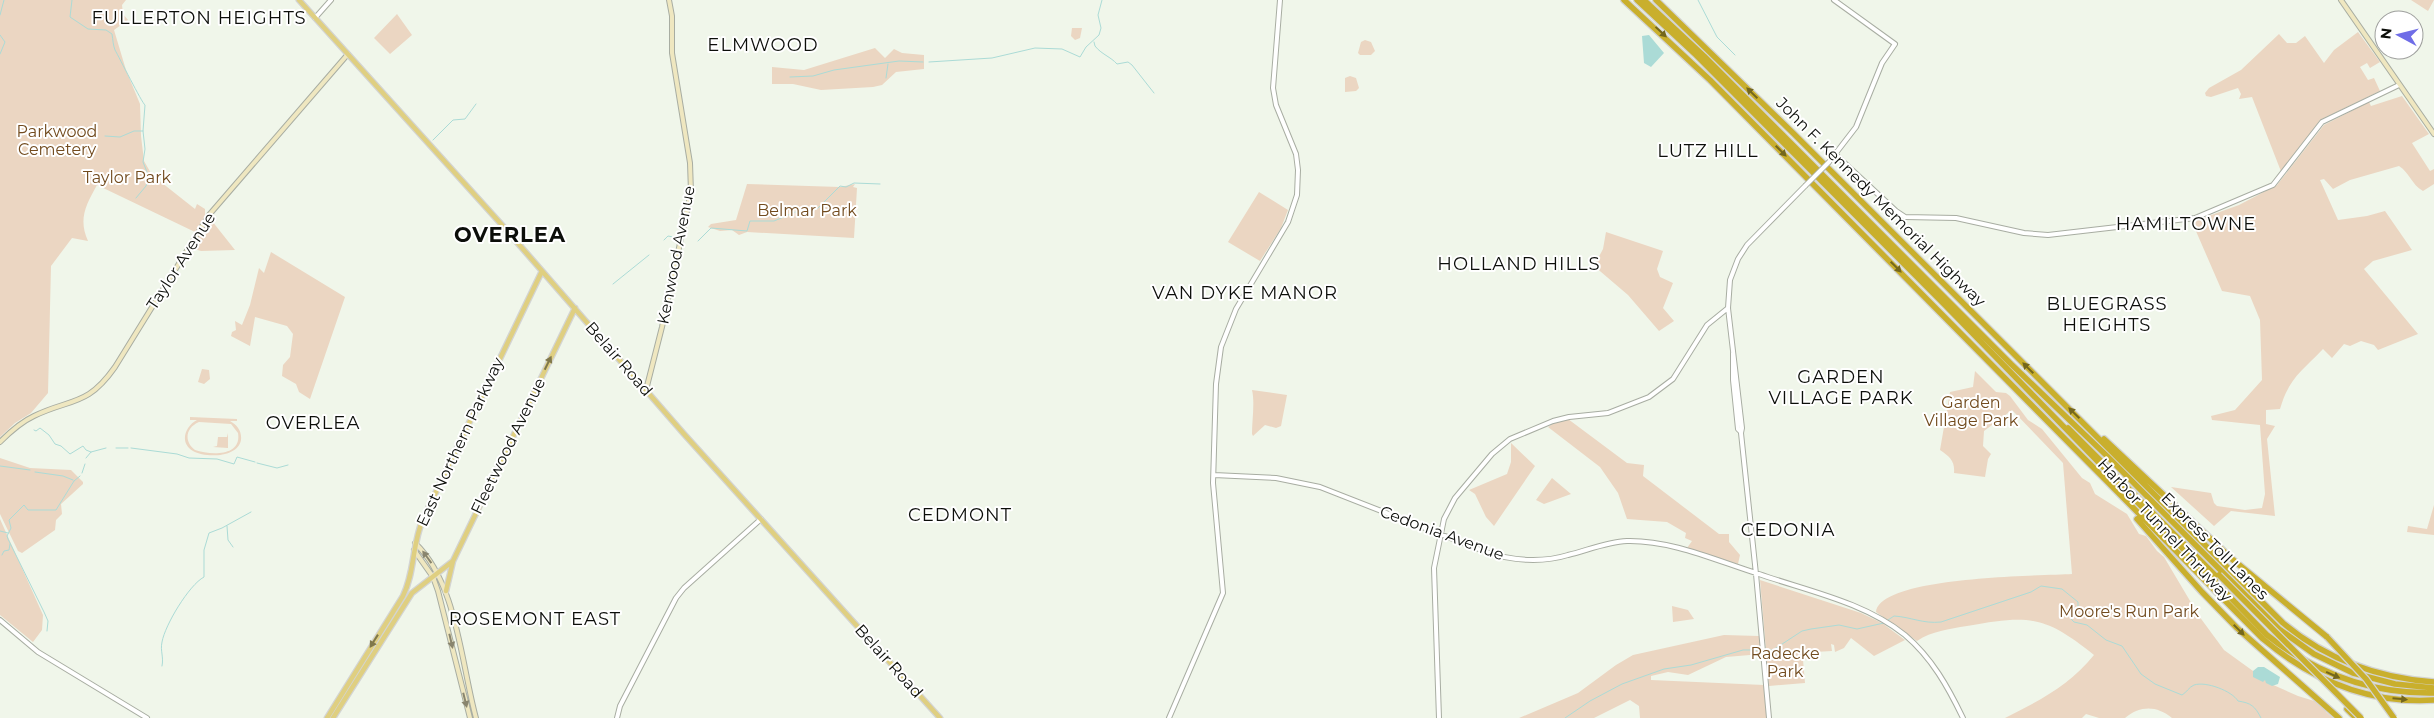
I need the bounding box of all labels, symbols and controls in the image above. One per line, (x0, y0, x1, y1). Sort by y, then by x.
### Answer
district label: FULLERTON HEIGHTS (91, 7, 307, 29)
north arrow (2374, 10, 2424, 60)
one-way arrow (1654, 26, 1666, 38)
text: N (2376, 27, 2396, 40)
district label: ELMWOOD (707, 34, 819, 56)
one-way arrow (1746, 87, 1758, 99)
street label: John F. Kennedy Memorial Highway (1772, 93, 1990, 311)
park label: Parkwood Cemetery (17, 122, 97, 159)
district label: LUTZ HILL (1657, 140, 1759, 162)
one-way arrow (1775, 145, 1787, 157)
park label: Taylor Park (83, 168, 171, 187)
street label: Kenwood Avenue (653, 184, 699, 326)
park label: Belmar Park (757, 201, 857, 220)
street label: Taylor Avenue (143, 209, 219, 313)
district label: HAMILTOWNE (2116, 213, 2256, 235)
district label: OVERLEA (454, 222, 566, 247)
district label: HOLLAND HILLS (1437, 253, 1601, 275)
one-way arrow (1889, 260, 1901, 272)
district label: VAN DYKE MANOR (1152, 282, 1338, 304)
district label: BLUEGRASS HEIGHTS (2046, 293, 2168, 336)
street label: Belair Road (582, 318, 656, 400)
street label: East Northern Parkway (412, 354, 508, 529)
one-way arrow (544, 355, 553, 370)
one-way arrow (2022, 363, 2034, 375)
district label: GARDEN VILLAGE PARK (1768, 366, 1914, 409)
street label: Fleetwood Avenue (467, 375, 549, 517)
park label: Garden Village Park (1924, 393, 2019, 430)
one-way arrow (2068, 407, 2080, 419)
district label: OVERLEA (266, 412, 360, 434)
street label: Harbor Tunnel Thruway (2094, 455, 2236, 606)
street label: Express Toll Lanes (2157, 488, 2273, 604)
street label: Cedonia Avenue (1377, 502, 1507, 564)
district label: CEDMONT (908, 504, 1012, 526)
district label: CEDONIA (1741, 519, 1835, 541)
one-way arrow (422, 550, 432, 564)
park label: Moore's Run Park (2059, 602, 2199, 621)
district label: ROSEMONT EAST (449, 608, 621, 630)
street label: Belair Road (851, 620, 927, 702)
one-way arrow (2233, 624, 2245, 636)
one-way arrow (447, 633, 455, 648)
one-way arrow (369, 635, 378, 648)
park label: Radecke Park (1750, 644, 1820, 681)
one-way arrow (2326, 672, 2340, 680)
one-way arrow (461, 692, 469, 707)
one-way arrow (2392, 696, 2408, 704)

